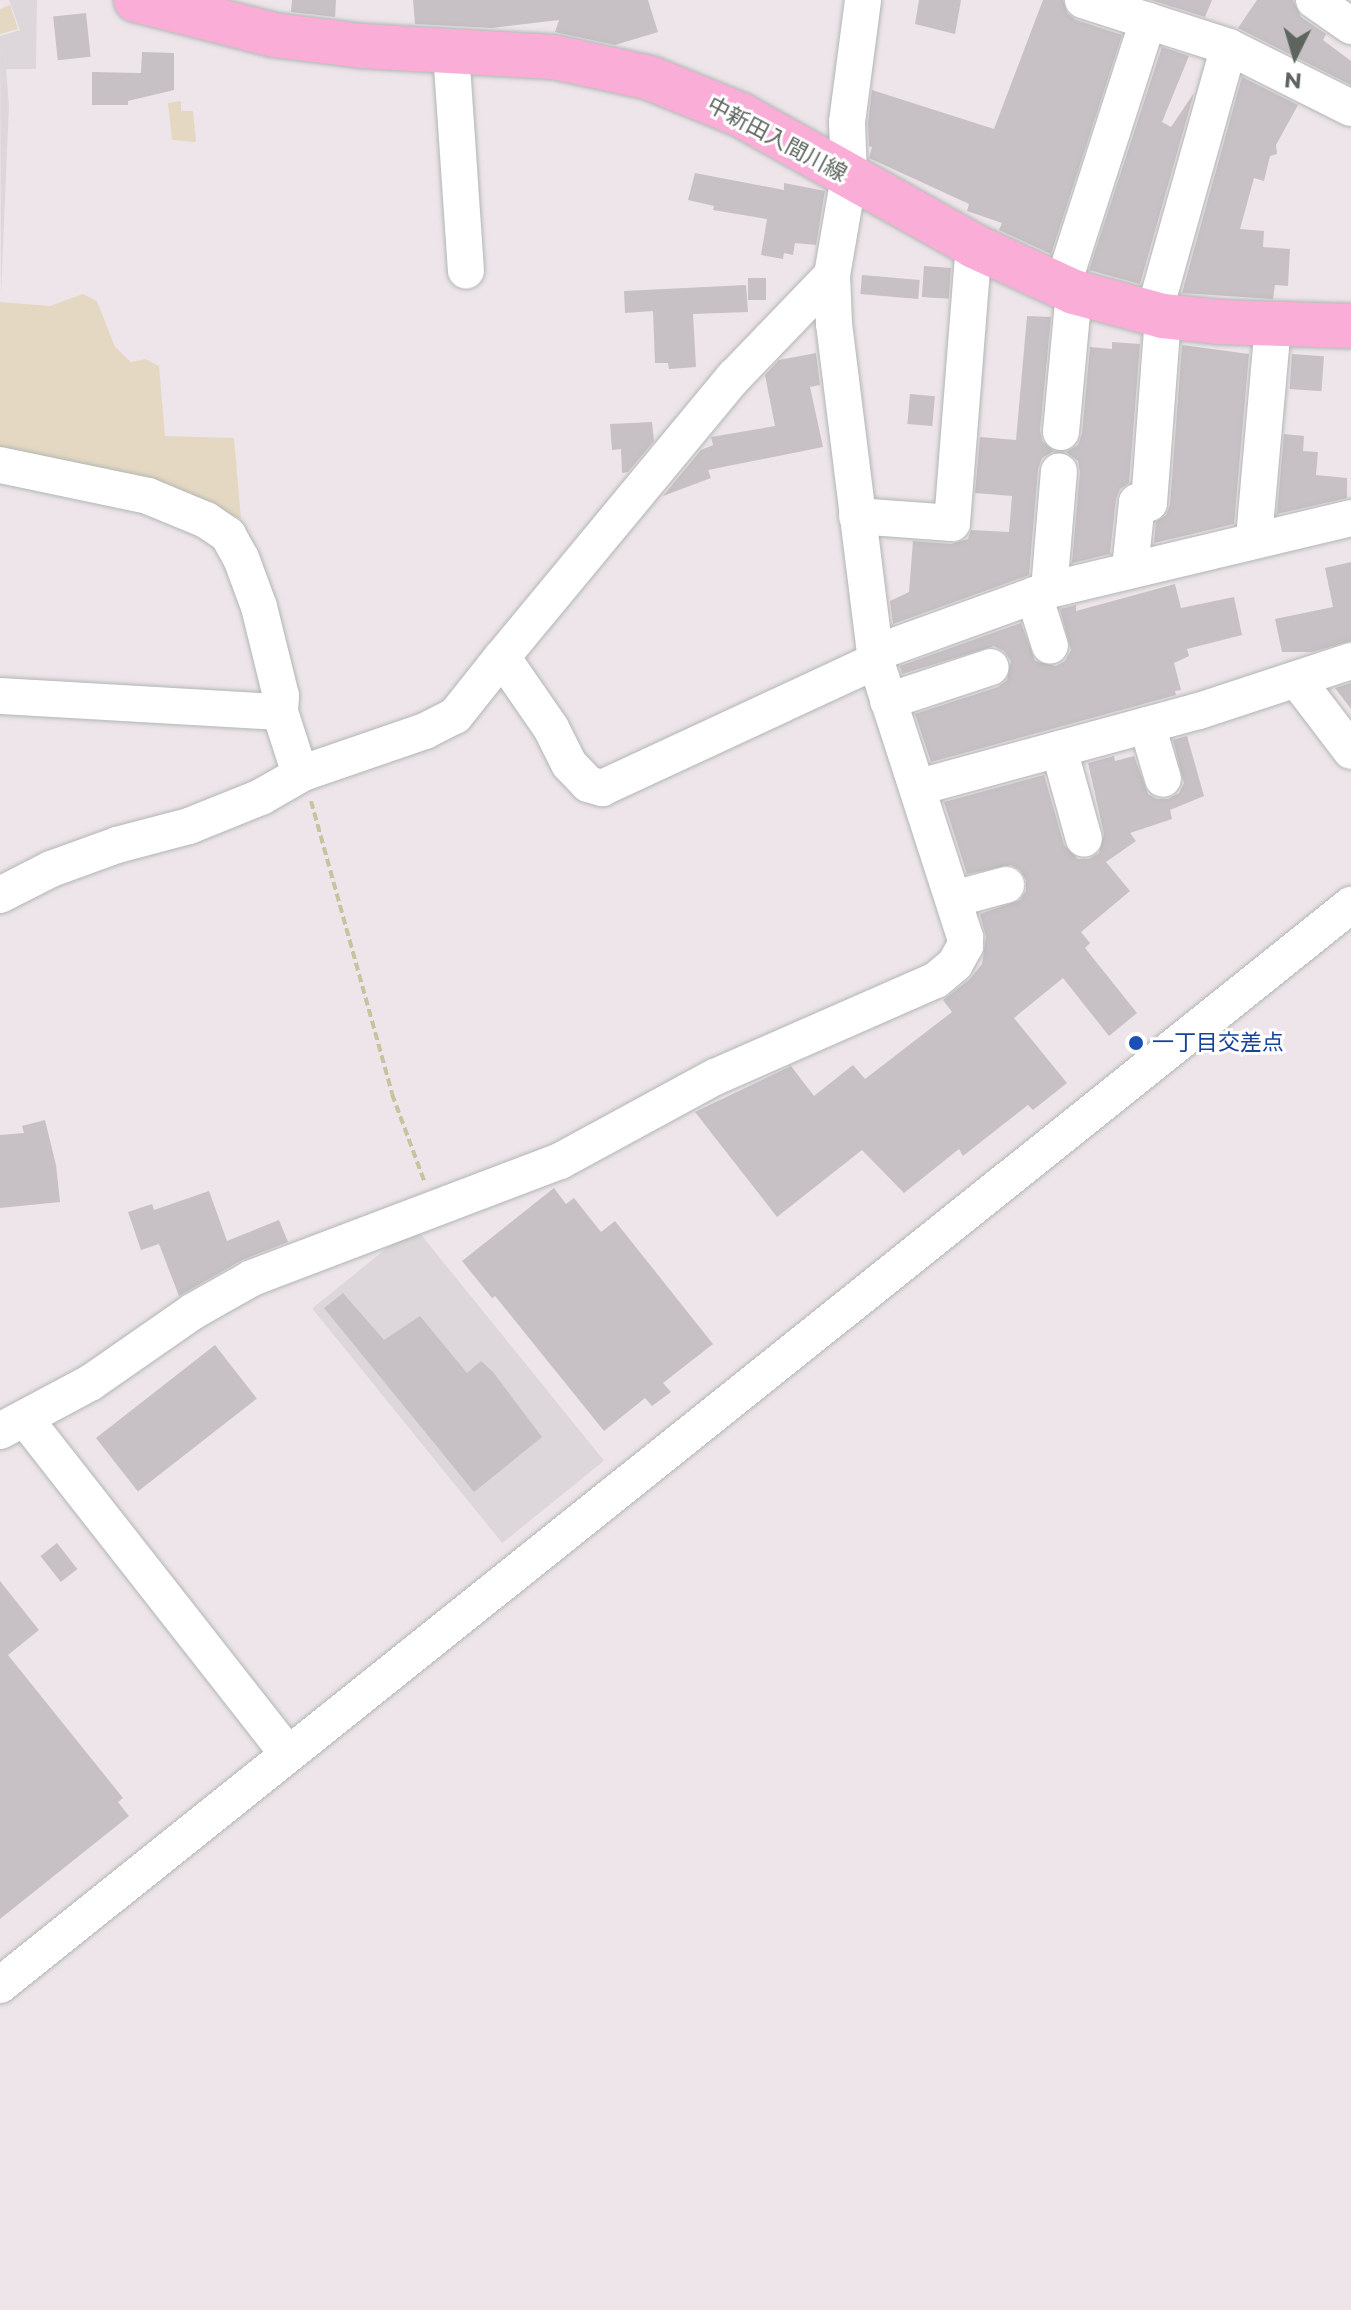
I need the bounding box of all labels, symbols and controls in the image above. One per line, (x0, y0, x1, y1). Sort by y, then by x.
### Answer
north arrow (1255, 16, 1335, 96)
text: N (1283, 66, 1303, 95)
street label: 中新田入間川線 (703, 91, 851, 187)
place label: 一丁目交差点 (1152, 1030, 1284, 1056)
marker: 一丁目交差点 (1127, 1034, 1145, 1052)

